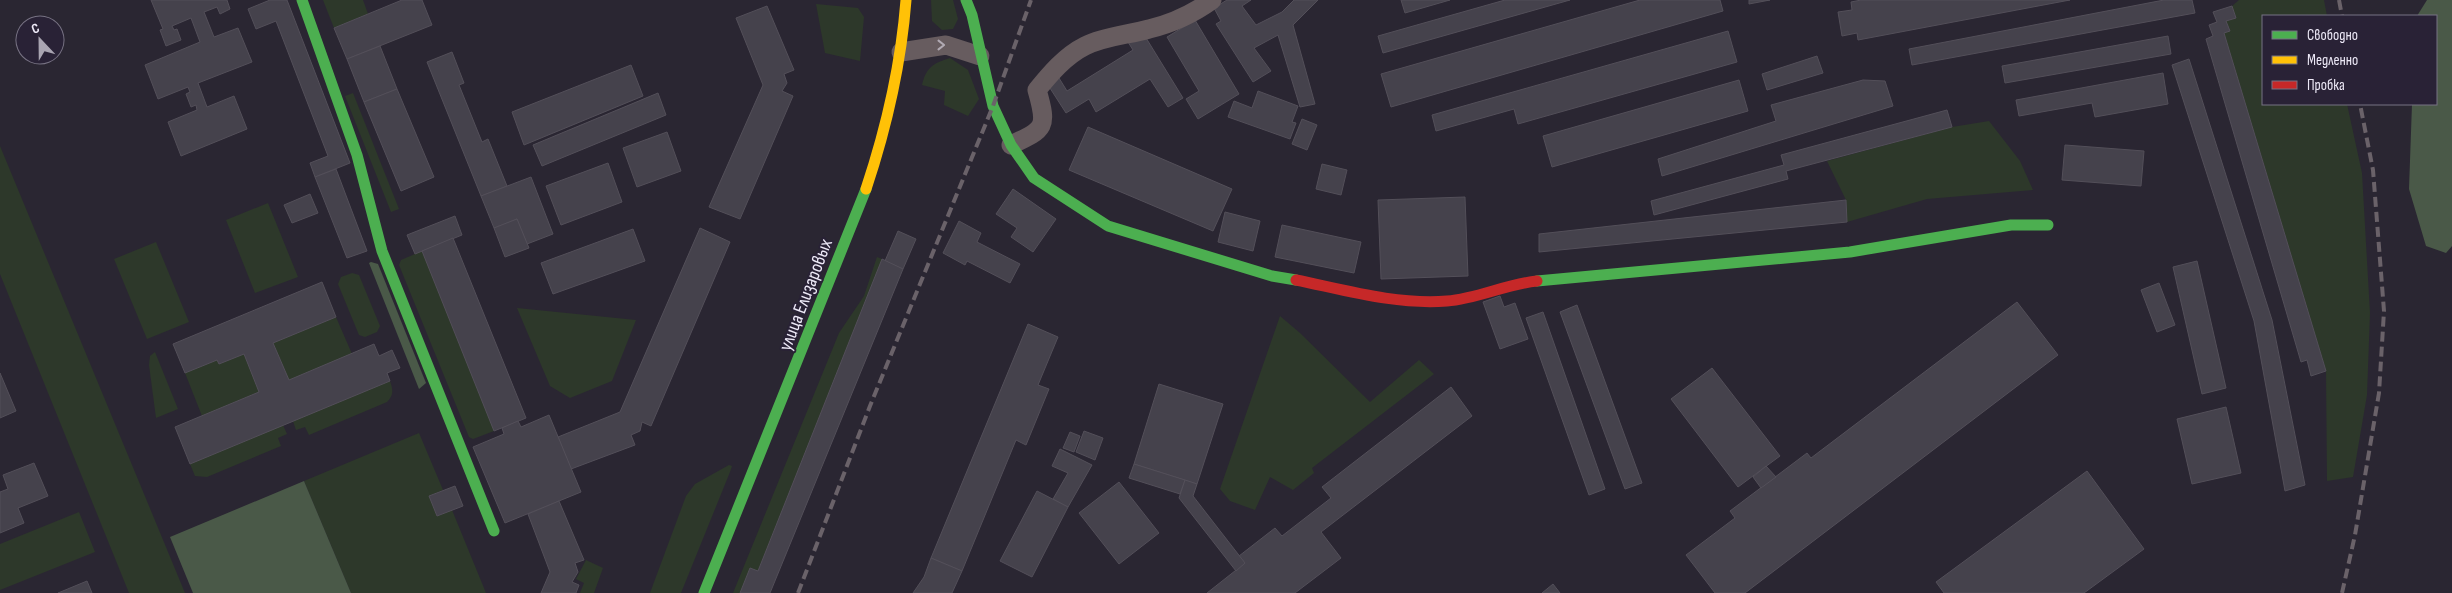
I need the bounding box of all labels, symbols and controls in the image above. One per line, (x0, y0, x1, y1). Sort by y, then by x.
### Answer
north arrow (15, 15, 65, 65)
legend (2262, 15, 2437, 105)
text: С (29, 19, 42, 38)
text: Свободно (2307, 26, 2358, 45)
one-way arrow (938, 40, 946, 50)
text: Медленно (2307, 51, 2358, 70)
text: Пробка (2307, 76, 2345, 95)
street label: улица Елизаровых (774, 236, 838, 354)

